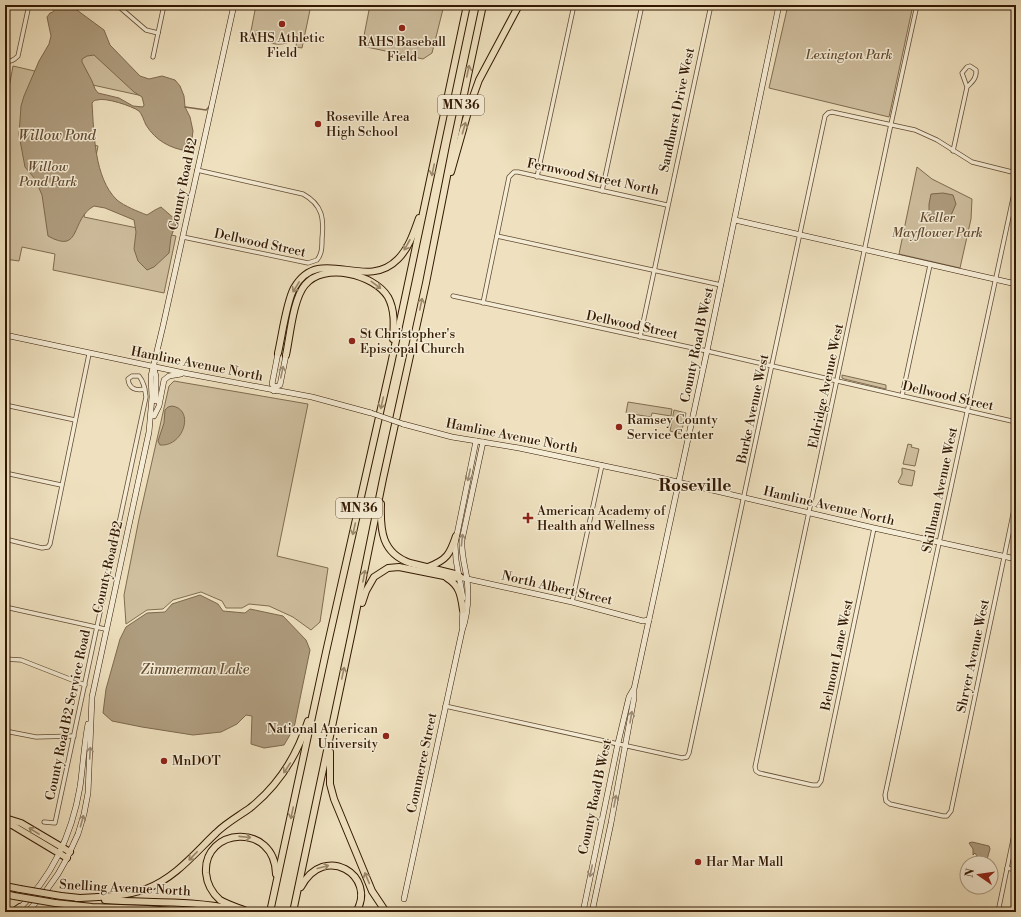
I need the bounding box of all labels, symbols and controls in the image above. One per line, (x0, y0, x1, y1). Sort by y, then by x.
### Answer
marker: RAHS Athletic Field (277, 19, 287, 29)
marker: RAHS Baseball Field (397, 23, 407, 33)
place label: RAHS Athletic Field (239, 30, 325, 61)
place label: RAHS Baseball Field (358, 34, 446, 65)
street label: Sandhurst Drive West (656, 46, 698, 174)
park label: Lexington Park (805, 47, 893, 63)
one-way arrow (465, 65, 473, 78)
road number: MN 36 (438, 95, 484, 115)
place label: Roseville Area High School (326, 109, 410, 140)
marker: Roseville Area High School (313, 119, 323, 129)
one-way arrow (461, 122, 468, 135)
water label: Willow Pond (18, 127, 97, 145)
street label: County Road B2 (165, 136, 201, 232)
street label: Fernwood Street North (526, 155, 661, 199)
park label: Willow Pond Park (18, 159, 77, 190)
one-way arrow (428, 163, 436, 176)
park label: Keller Mayflower Park (892, 210, 983, 241)
street label: Dellwood Street (213, 225, 308, 261)
one-way arrow (403, 239, 411, 251)
one-way arrow (292, 281, 300, 292)
one-way arrow (371, 281, 382, 289)
street label: County Road B West (677, 285, 717, 404)
one-way arrow (418, 298, 426, 311)
street label: Dellwood Street (585, 307, 680, 343)
street label: Eldridge Avenue West (805, 322, 847, 450)
place label: St Christopher's Episcopal Church (360, 326, 465, 357)
marker: St Christopher's Episcopal Church (347, 336, 357, 346)
street label: Hamline Avenue North (130, 343, 265, 385)
street label: Burke Avenue West (733, 352, 772, 466)
one-way arrow (279, 366, 287, 379)
street label: Dellwood Street (901, 378, 996, 414)
one-way arrow (378, 396, 386, 409)
place label: Ramsey County Service Center (627, 412, 718, 443)
street label: Hamline Avenue North (445, 415, 580, 457)
marker: Ramsey County Service Center (614, 422, 624, 432)
street label: Skillman Avenue West (919, 425, 961, 554)
one-way arrow (465, 468, 473, 481)
district label: Roseville (659, 475, 731, 497)
street label: Hamline Avenue North (762, 483, 896, 529)
road number: MN 36 (336, 498, 382, 518)
place label: American Academy of Health and Wellness (536, 503, 667, 534)
marker: American Academy of Health and Wellness (522, 512, 534, 524)
street label: County Road B2 (90, 519, 126, 615)
one-way arrow (349, 523, 357, 536)
one-way arrow (459, 534, 466, 547)
street label: North Albert Street (500, 567, 614, 609)
one-way arrow (360, 569, 368, 582)
street label: Shryer Avenue West (953, 597, 993, 714)
street label: Belmont Lane West (817, 598, 857, 713)
street label: County Road B2 Service Road (42, 628, 94, 802)
water label: Zimmerman Lake (141, 661, 250, 679)
one-way arrow (340, 667, 348, 680)
street label: Commerce Street (404, 711, 441, 815)
one-way arrow (627, 711, 635, 724)
place label: National American University (267, 721, 379, 752)
marker: National American University (381, 731, 391, 741)
street label: County Road B West (575, 737, 615, 856)
one-way arrow (86, 747, 94, 760)
place label: MnDOT (172, 753, 221, 769)
marker: MnDOT (159, 756, 169, 766)
one-way arrow (283, 762, 291, 773)
one-way arrow (612, 795, 620, 808)
one-way arrow (287, 806, 295, 819)
one-way arrow (79, 815, 86, 828)
one-way arrow (29, 826, 41, 834)
one-way arrow (238, 833, 251, 841)
one-way arrow (188, 851, 198, 861)
place label: Har Mar Mall (706, 854, 784, 870)
north arrow (959, 855, 999, 895)
marker: Har Mar Mall (693, 857, 703, 867)
one-way arrow (317, 863, 330, 870)
one-way arrow (587, 864, 595, 877)
text: N (962, 867, 978, 879)
one-way arrow (363, 872, 370, 884)
street label: Snelling Avenue North (59, 877, 191, 899)

